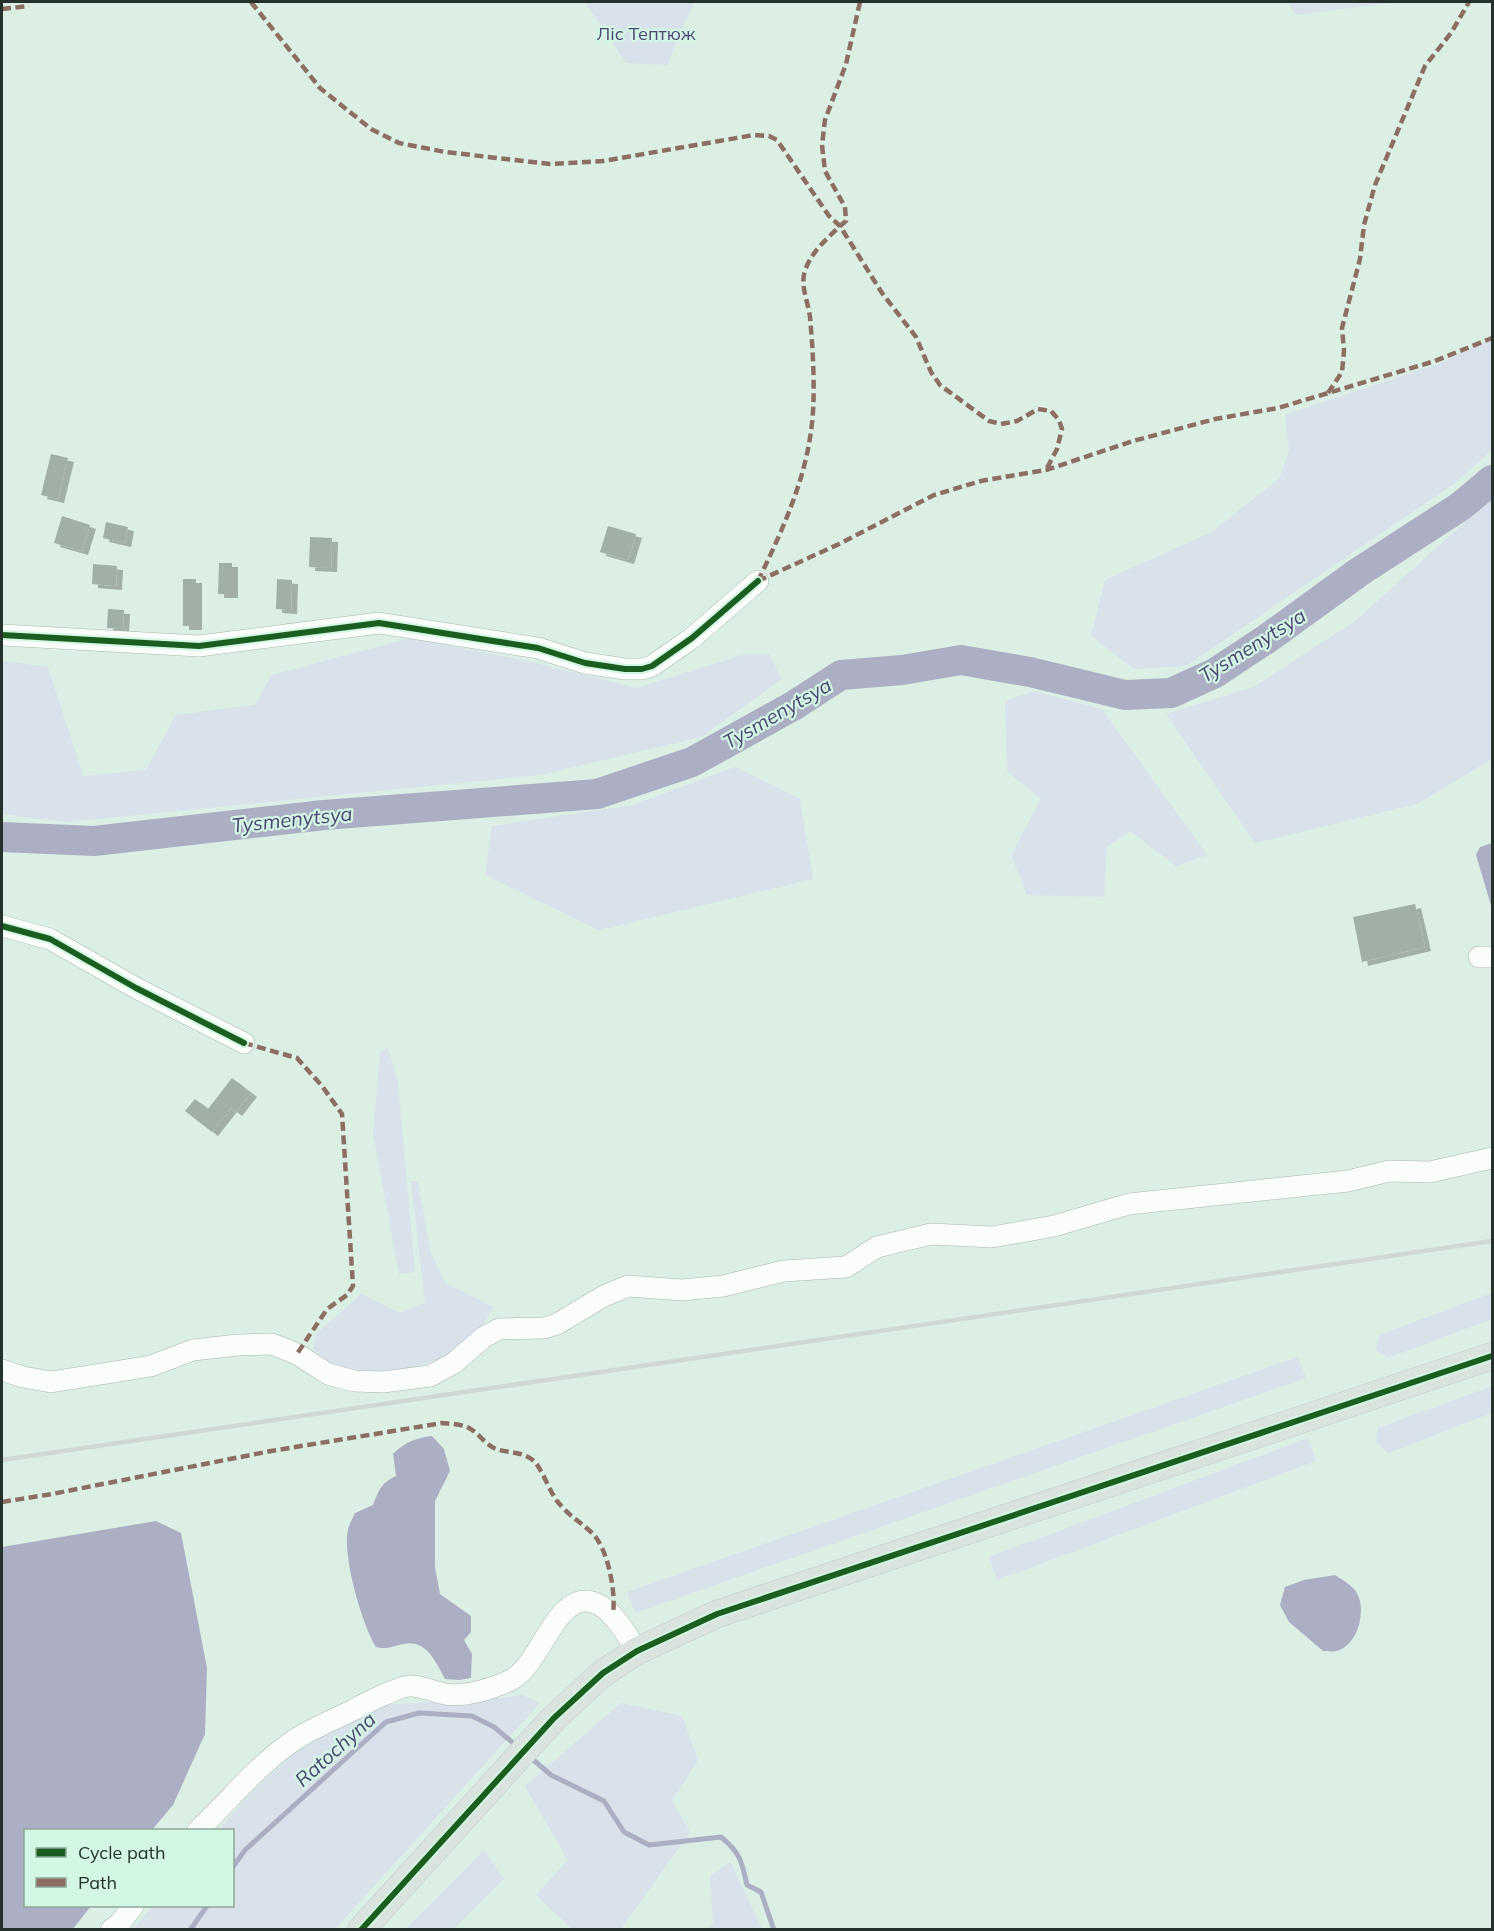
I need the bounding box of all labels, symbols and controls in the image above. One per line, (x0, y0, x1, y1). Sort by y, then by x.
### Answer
park label: Ліс Тептюж (596, 22, 696, 45)
water label: Tysmenytsya (1194, 602, 1310, 688)
water label: Tysmenytsya (718, 672, 836, 754)
water label: Tysmenytsya (230, 800, 354, 838)
water label: Ratochyna (289, 1706, 381, 1792)
legend (24, 1829, 234, 1907)
text: Cycle path (78, 1841, 165, 1864)
text: Path (78, 1871, 117, 1894)

